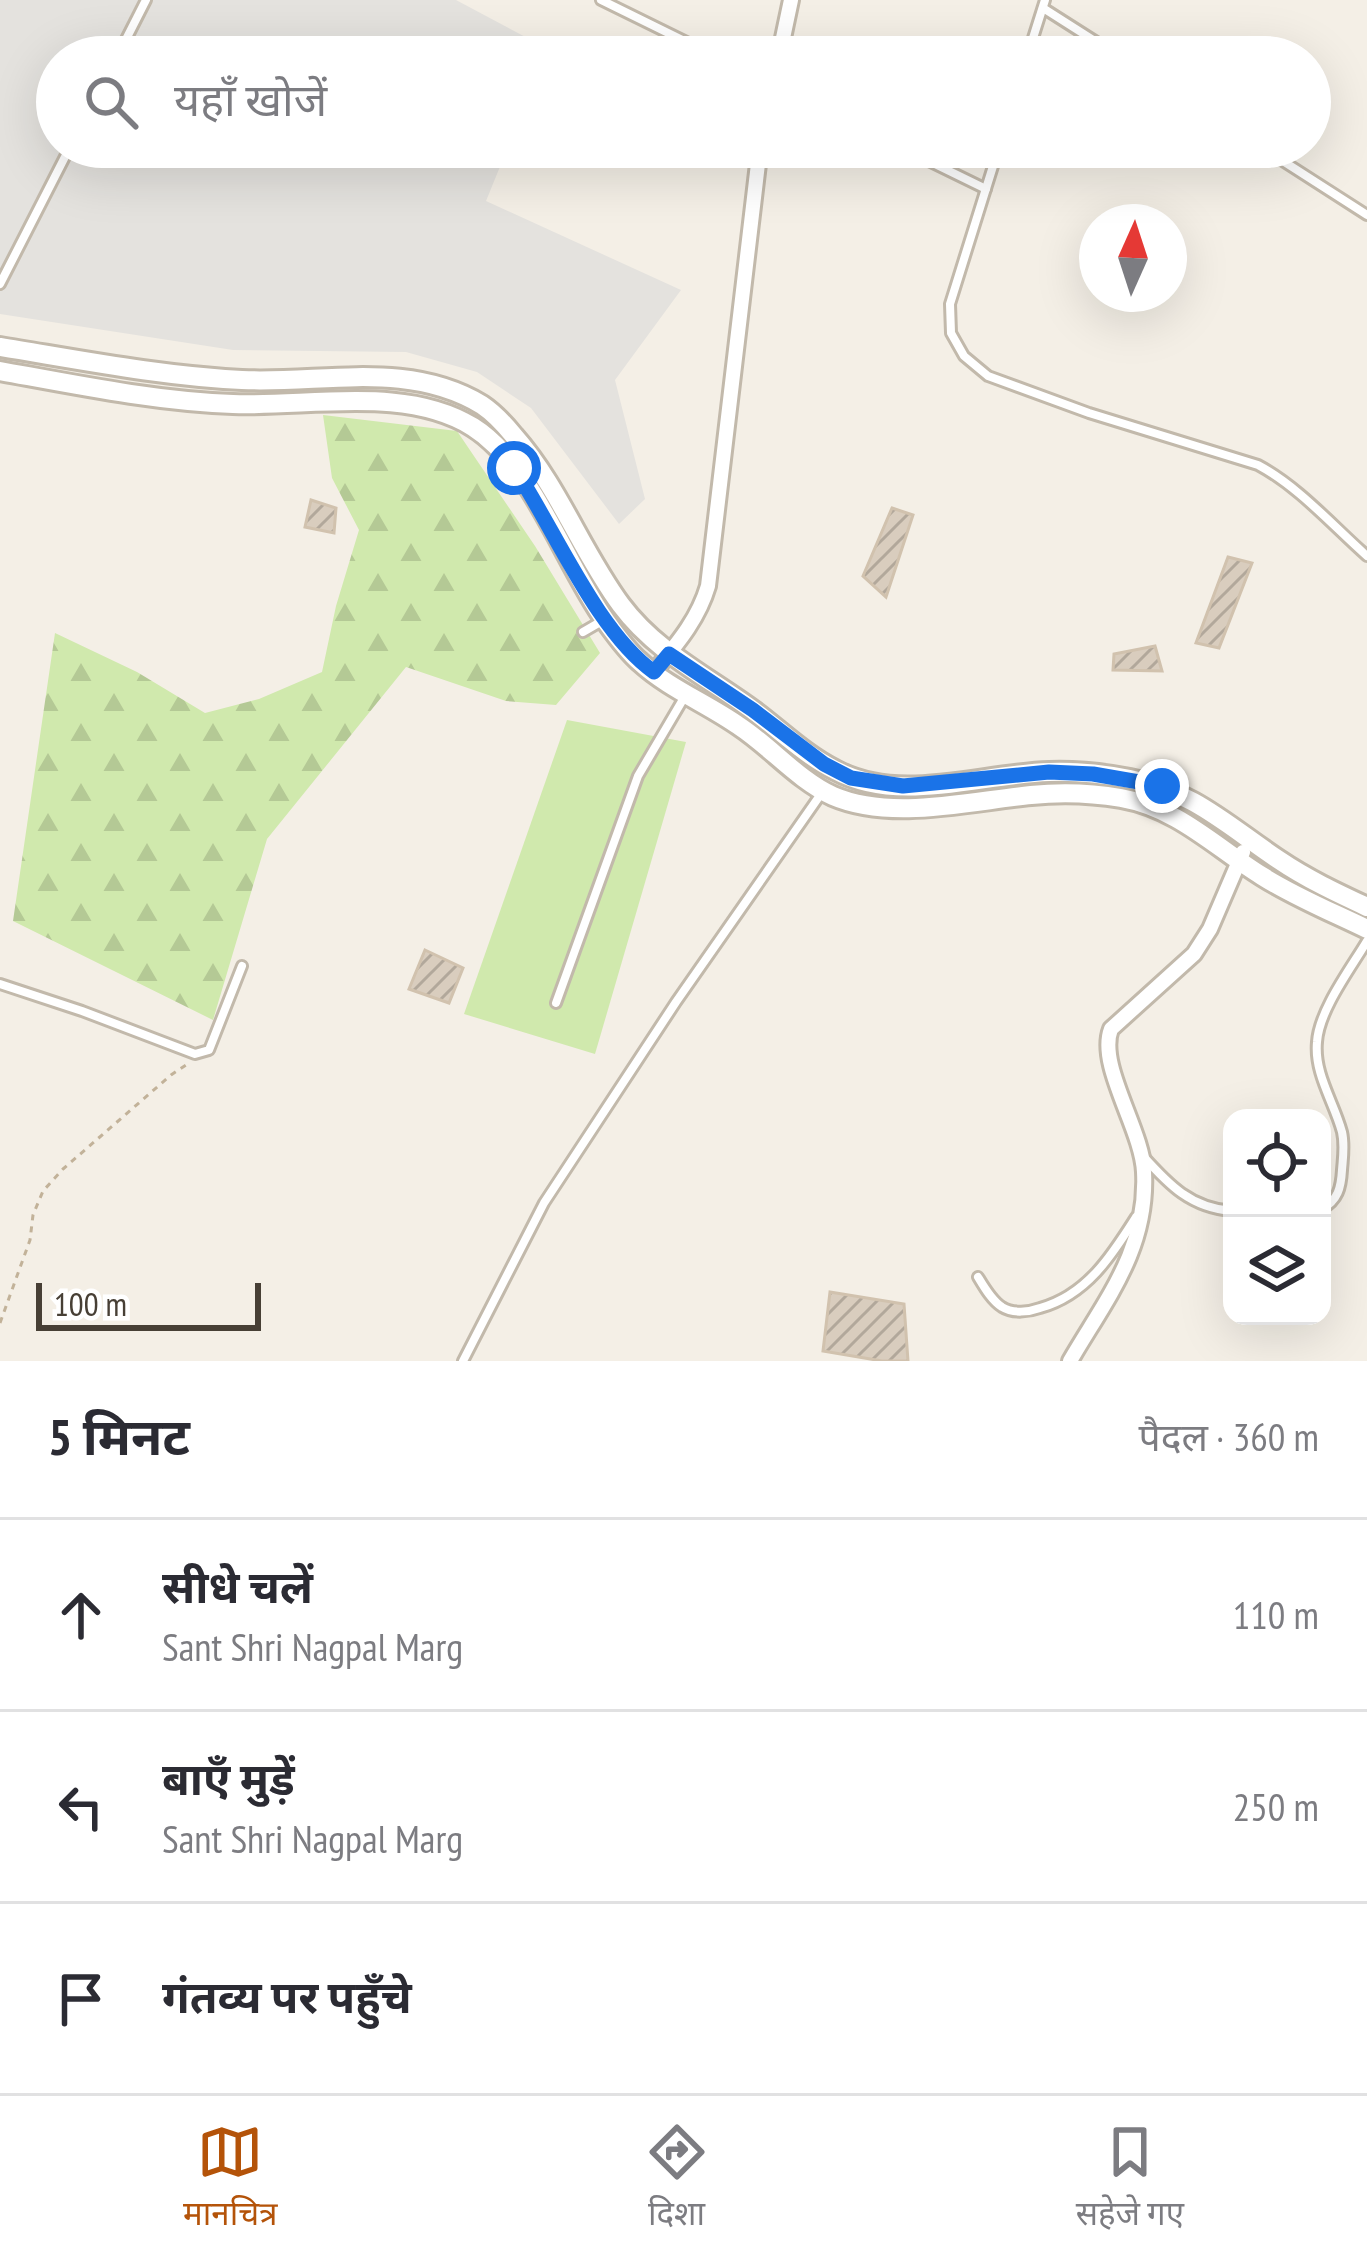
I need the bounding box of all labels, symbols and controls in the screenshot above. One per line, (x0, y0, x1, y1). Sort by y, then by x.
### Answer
search box (36, 36, 1331, 168)
icon: search (78, 69, 144, 135)
text: यहाँ खोजें (174, 70, 327, 128)
north arrow (1079, 204, 1187, 312)
route start (487, 441, 541, 495)
route end (1135, 759, 1189, 813)
map controls (1223, 1109, 1331, 1325)
button: locate (1223, 1109, 1331, 1217)
button: layers (1223, 1217, 1331, 1325)
scale bar (36, 1277, 261, 1330)
text: 100 m (54, 1282, 127, 1325)
text: 5 मिनट (48, 1403, 190, 1469)
text: पैदल · 360 m (1139, 1411, 1319, 1462)
text: सीधे चलें (162, 1557, 313, 1615)
icon: ahead (48, 1582, 114, 1648)
text: 110 m (1233, 1589, 1319, 1640)
text: Sant Shri Nagpal Marg (162, 1621, 463, 1672)
text: बाएँ मुड़ें (162, 1749, 295, 1807)
icon: left (48, 1774, 114, 1840)
text: 250 m (1233, 1781, 1319, 1832)
text: Sant Shri Nagpal Marg (162, 1813, 463, 1864)
icon: arrive (48, 1966, 114, 2032)
text: गंतव्य पर पहुँचे (162, 1967, 412, 2025)
tab: मानचित्र (183, 2119, 277, 2238)
tab: दिशा (644, 2119, 710, 2238)
tab: सहेजे गए (1076, 2119, 1184, 2238)

